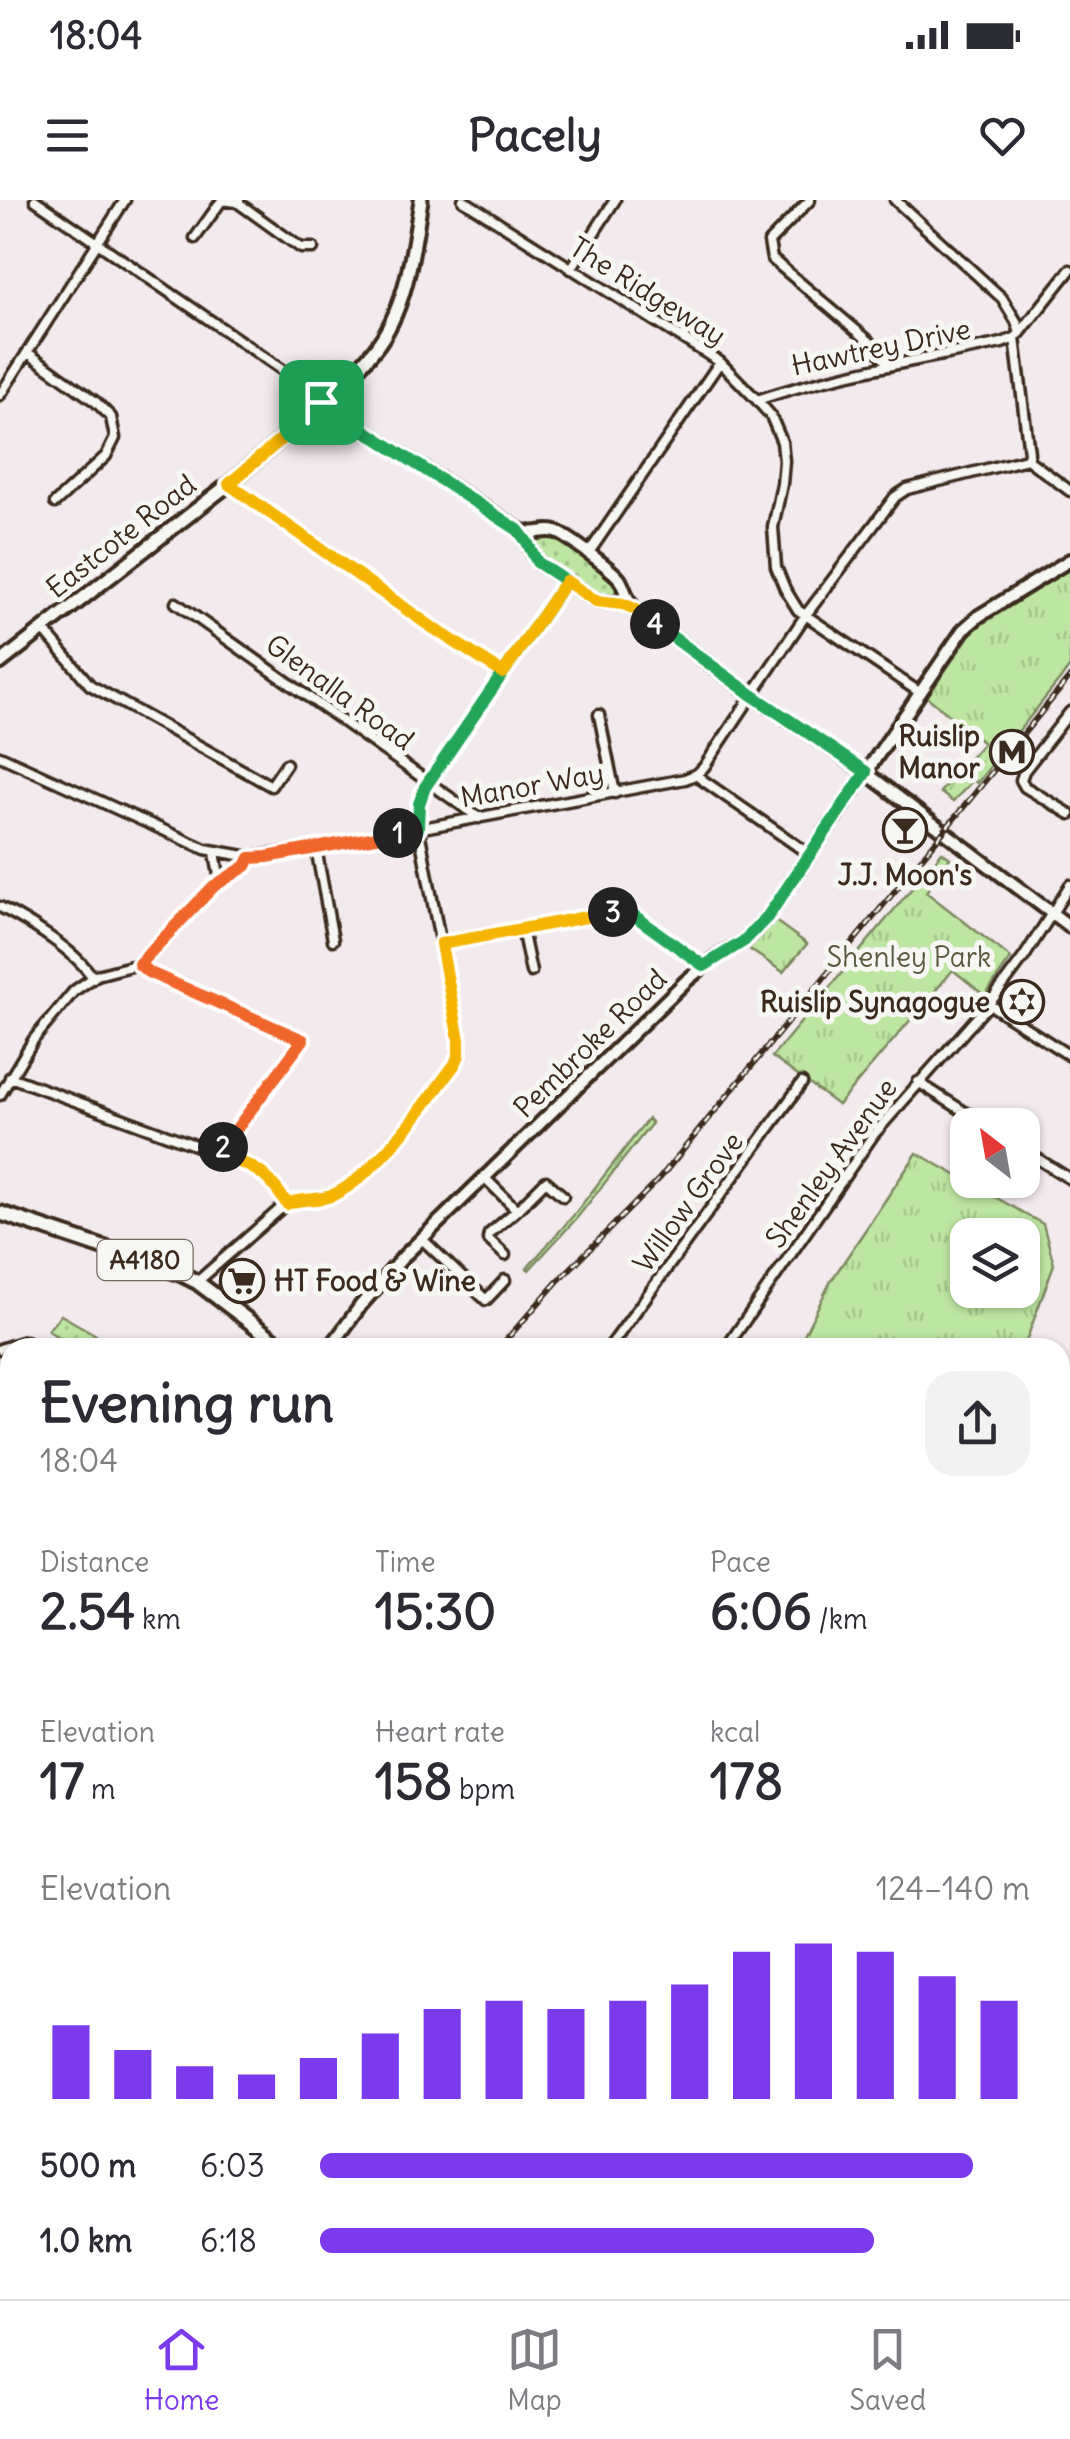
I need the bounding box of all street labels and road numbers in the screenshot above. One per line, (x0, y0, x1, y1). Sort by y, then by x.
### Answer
street label: The Ridgeway (563, 229, 733, 353)
street label: Hawtrey Drive (788, 310, 974, 384)
street label: Eastcote Road (39, 466, 203, 606)
street label: Glenalla Road (259, 626, 421, 758)
street label: Manor Way (458, 755, 606, 815)
street label: Pembroke Road (506, 961, 674, 1125)
street label: Shenley Avenue (757, 1071, 905, 1255)
street label: Willow Grove (625, 1125, 751, 1279)
road number: A4180 (98, 1240, 192, 1280)

